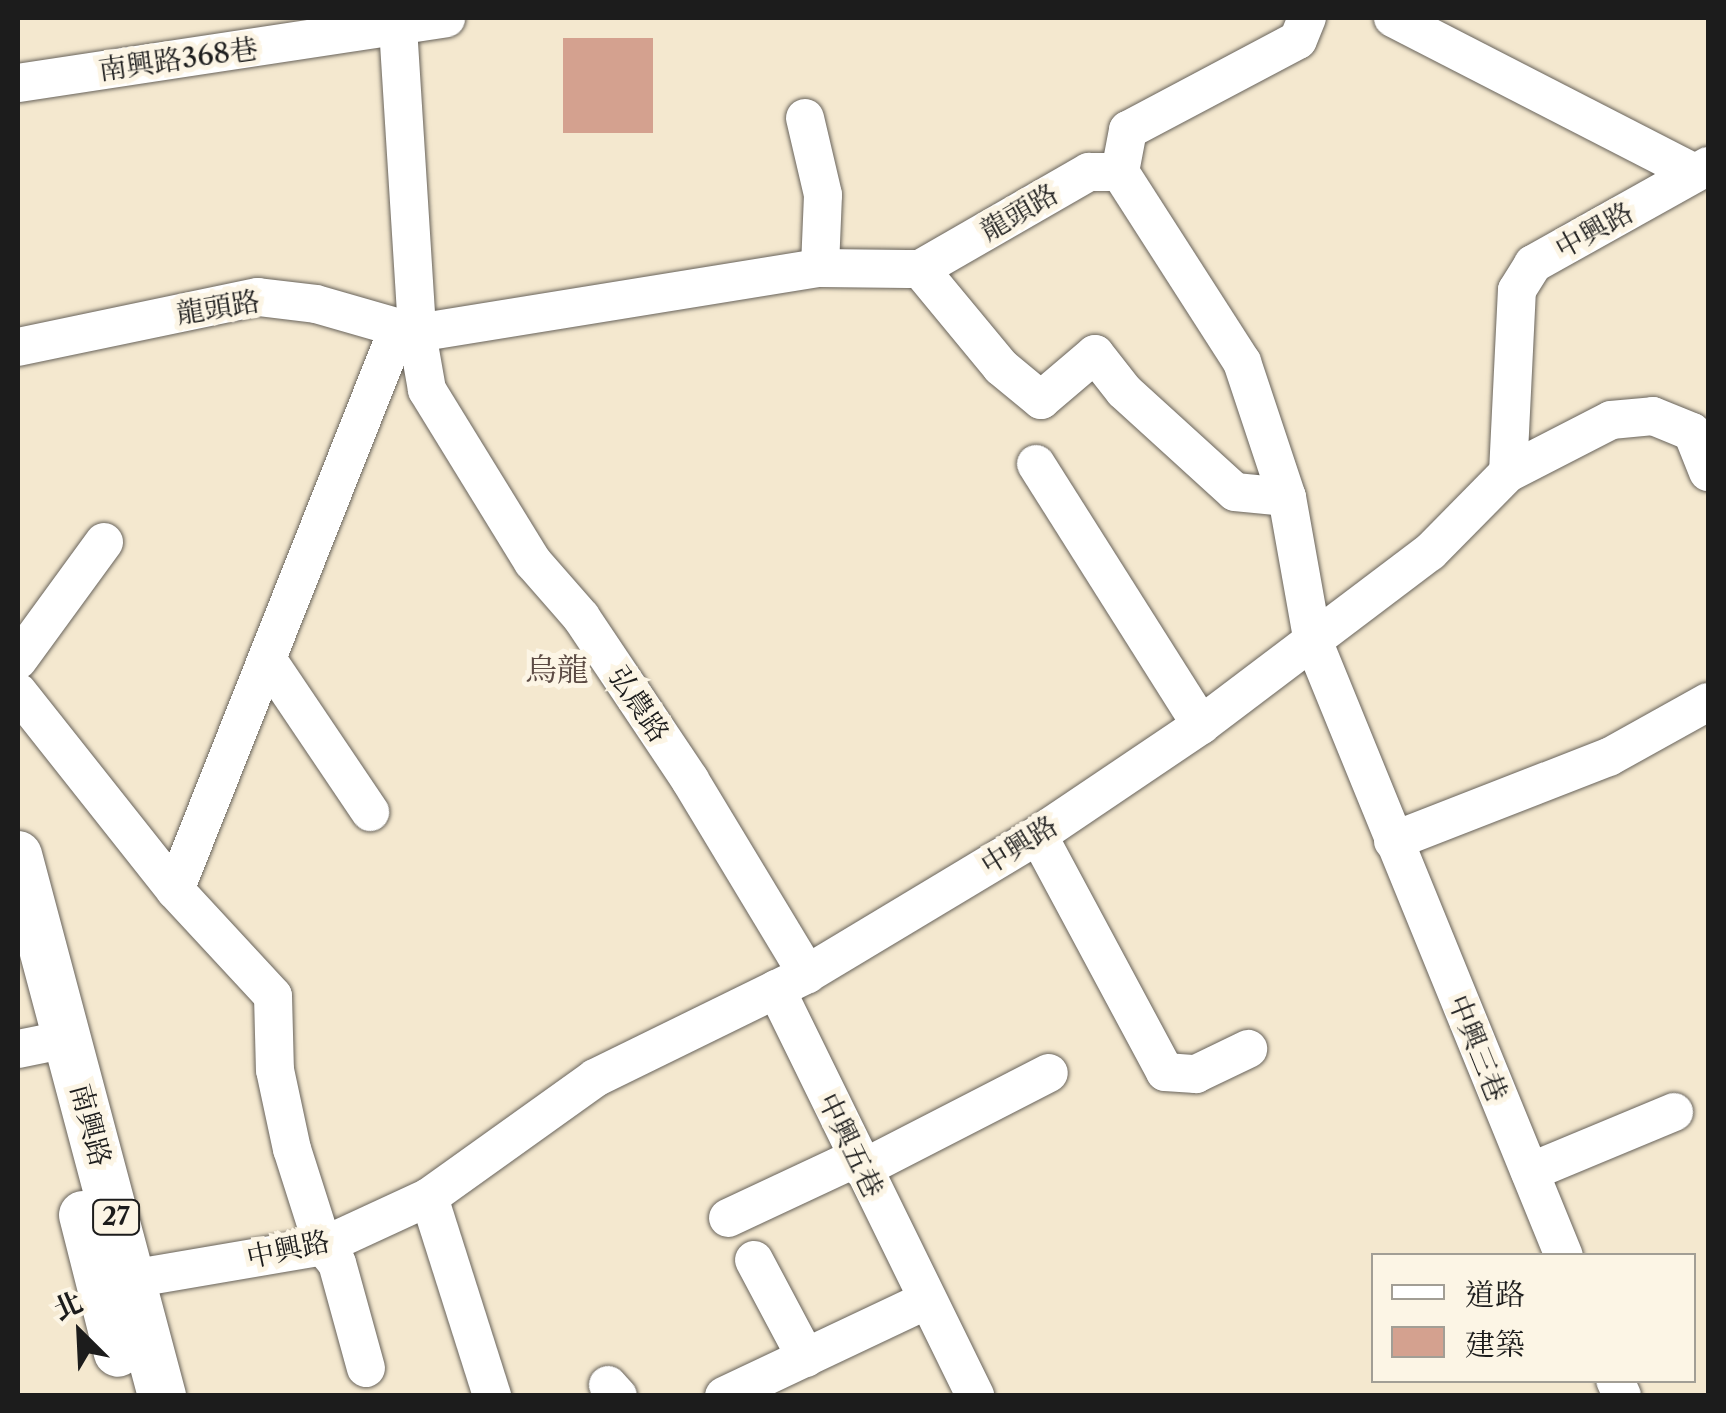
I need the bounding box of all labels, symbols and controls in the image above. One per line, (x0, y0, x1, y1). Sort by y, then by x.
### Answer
street label: 南興路368巷 (96, 31, 260, 87)
street label: 龍頭路 (974, 176, 1064, 248)
street label: 中興路 (1549, 195, 1639, 265)
street label: 龍頭路 (174, 284, 262, 330)
district label: 烏龍 (525, 651, 589, 689)
street label: 弘農路 (602, 660, 676, 748)
street label: 中興路 (974, 808, 1064, 882)
street label: 中興三巷 (1441, 990, 1515, 1106)
street label: 南興路 (64, 1080, 118, 1170)
street label: 中興五巷 (811, 1087, 891, 1203)
road number: 27 (91, 1197, 141, 1237)
street label: 中興路 (243, 1224, 333, 1274)
legend (1371, 1253, 1696, 1383)
text: 道路 (1465, 1276, 1525, 1313)
north arrow (30, 1283, 130, 1383)
text: 北 (48, 1284, 88, 1327)
text: 建築 (1465, 1326, 1525, 1363)

